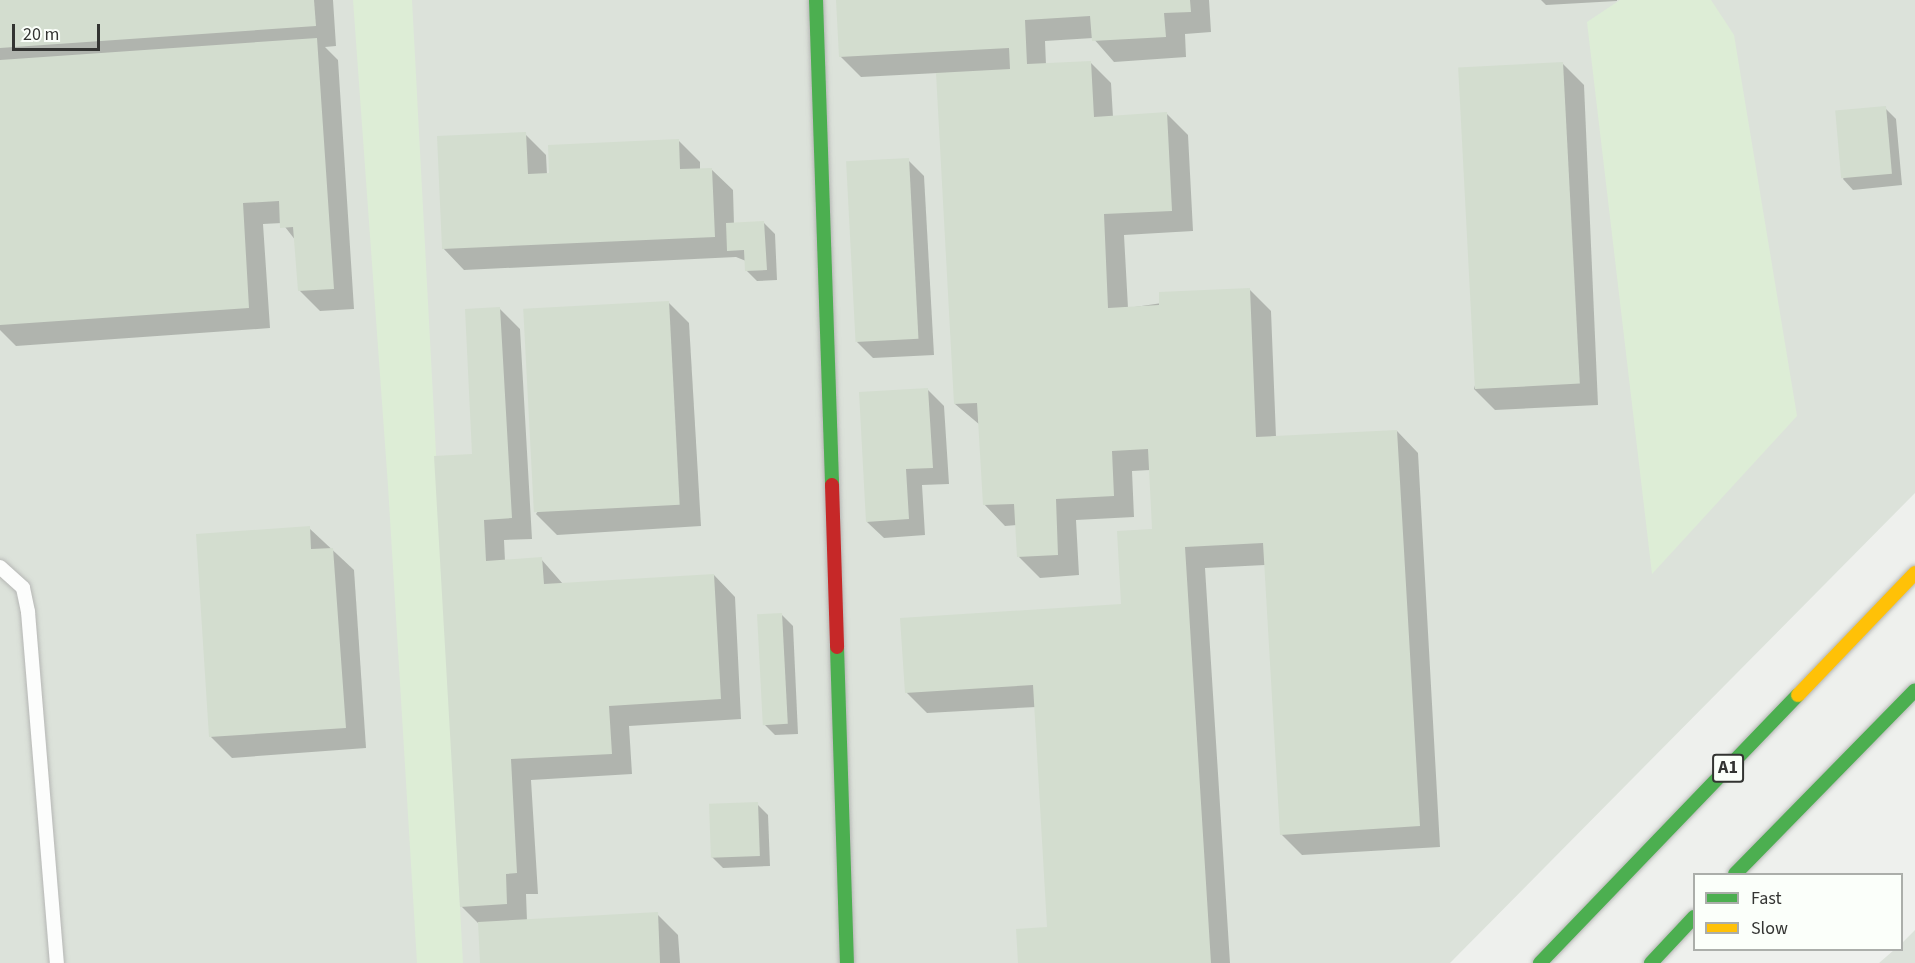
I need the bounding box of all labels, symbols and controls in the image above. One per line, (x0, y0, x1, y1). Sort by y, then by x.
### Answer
scale bar (15, 12, 104, 50)
text: 20 m (23, 22, 59, 47)
road number: A1 (1712, 753, 1744, 783)
legend (1693, 873, 1903, 951)
text: Fast (1751, 886, 1782, 911)
text: Slow (1751, 916, 1788, 941)

